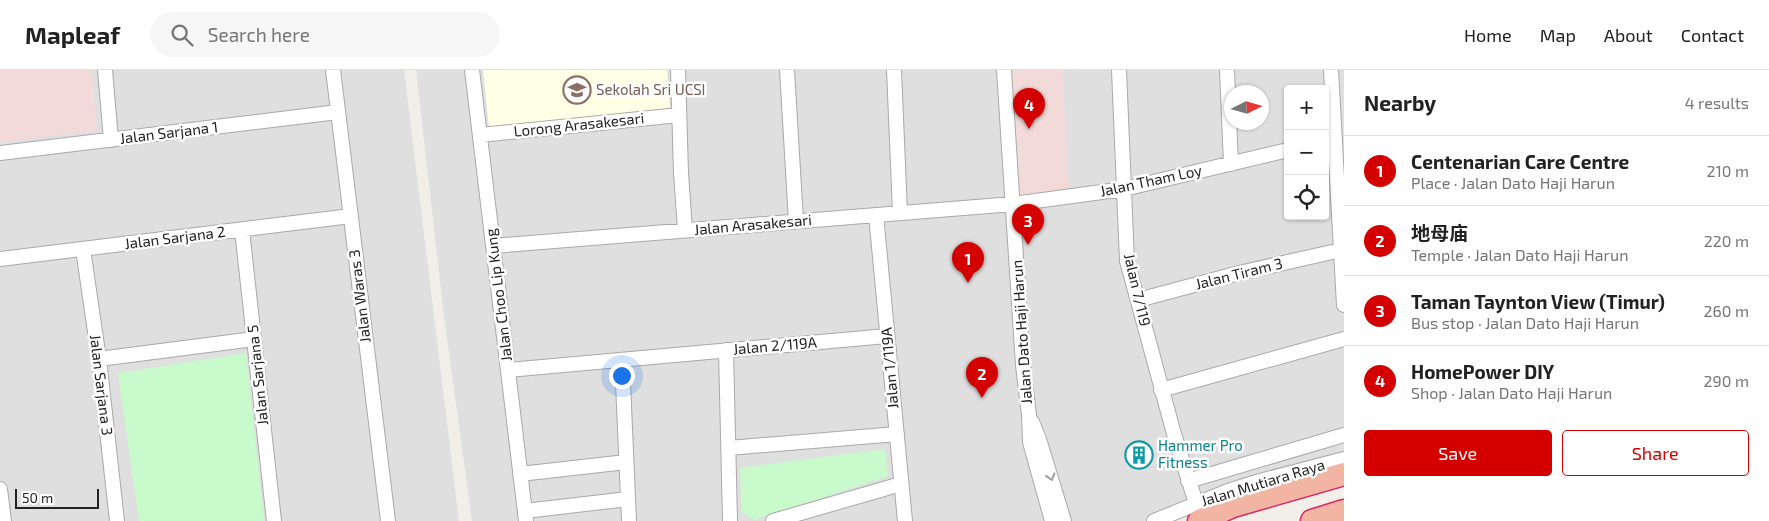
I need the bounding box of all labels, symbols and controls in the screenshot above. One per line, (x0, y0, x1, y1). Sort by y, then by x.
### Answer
search box (150, 12, 500, 57)
text: Mapleaf (25, 20, 120, 49)
icon: search (168, 21, 196, 49)
text: Search here (208, 23, 310, 46)
text: Home (1464, 24, 1512, 46)
text: Map (1540, 24, 1576, 46)
text: About (1604, 24, 1653, 46)
text: Contact (1681, 24, 1744, 46)
school or university icon: Sekolah Sri UCSI (562, 75, 592, 105)
place label: Sekolah Sri UCSI (596, 80, 706, 98)
north arrow (1224, 85, 1269, 130)
map controls (1284, 85, 1329, 220)
button: + (1284, 85, 1329, 130)
pin: 4 (1013, 88, 1045, 129)
text: Nearby (1364, 90, 1436, 115)
text: 4 results (1685, 93, 1749, 112)
street label: Lorong Arasakesari (513, 108, 645, 140)
street label: Jalan Sarjana 1 (119, 117, 219, 148)
button: − (1284, 130, 1329, 175)
text: Centenarian Care Centre (1411, 150, 1629, 173)
street label: Jalan Tham Loy (1098, 160, 1204, 200)
text: 1 (1377, 161, 1383, 180)
text: 210 m (1706, 161, 1749, 180)
text: Place · Jalan Dato Haji Harun (1411, 173, 1615, 192)
button: locate (1284, 175, 1329, 220)
pin: 3 (1012, 204, 1044, 245)
street label: Jalan Arasakesari (693, 210, 813, 238)
text: 地母庙 (1411, 221, 1468, 244)
street label: Jalan Sarjana 2 (123, 222, 226, 253)
street label: Jalan Choo Lip Kung (481, 227, 515, 363)
text: 2 (1375, 231, 1385, 250)
text: 220 m (1704, 231, 1749, 250)
pin: 1 (952, 242, 984, 283)
text: Temple · Jalan Dato Haji Harun (1411, 245, 1628, 264)
street label: Jalan Waras 3 (344, 249, 374, 344)
street label: Jalan 7/119 (1121, 252, 1155, 328)
street label: Jalan Tiram 3 (1193, 253, 1284, 293)
street label: Jalan Dato Haji Harun (1007, 259, 1036, 405)
text: Taman Taynton View (Timur) (1411, 290, 1665, 313)
text: 3 (1375, 301, 1385, 320)
text: 260 m (1704, 301, 1749, 320)
text: Bus stop · Jalan Dato Haji Harun (1411, 313, 1639, 332)
street label: Jalan Sarjana 5 (243, 324, 272, 426)
street label: Jalan 1/119A (876, 326, 902, 410)
street label: Jalan 2/119A (732, 332, 818, 358)
street label: Jalan Sarjana 3 (86, 333, 117, 436)
pin: 2 (966, 357, 998, 398)
text: HomePower DIY (1411, 360, 1554, 383)
your location (609, 363, 635, 389)
text: 4 (1375, 371, 1385, 390)
text: 290 m (1704, 371, 1749, 390)
text: Shop · Jalan Dato Haji Harun (1411, 383, 1612, 402)
button: Save (1364, 430, 1552, 476)
button: Share (1562, 430, 1749, 476)
place label: Hammer Pro Fitness (1158, 436, 1243, 471)
building icon: Hammer Pro Fitness (1124, 440, 1154, 470)
street label: Jalan Mutiara Raya (1199, 455, 1327, 509)
one-way arrow (1045, 473, 1055, 481)
scale bar (15, 486, 99, 509)
text: 50 m (22, 489, 53, 506)

